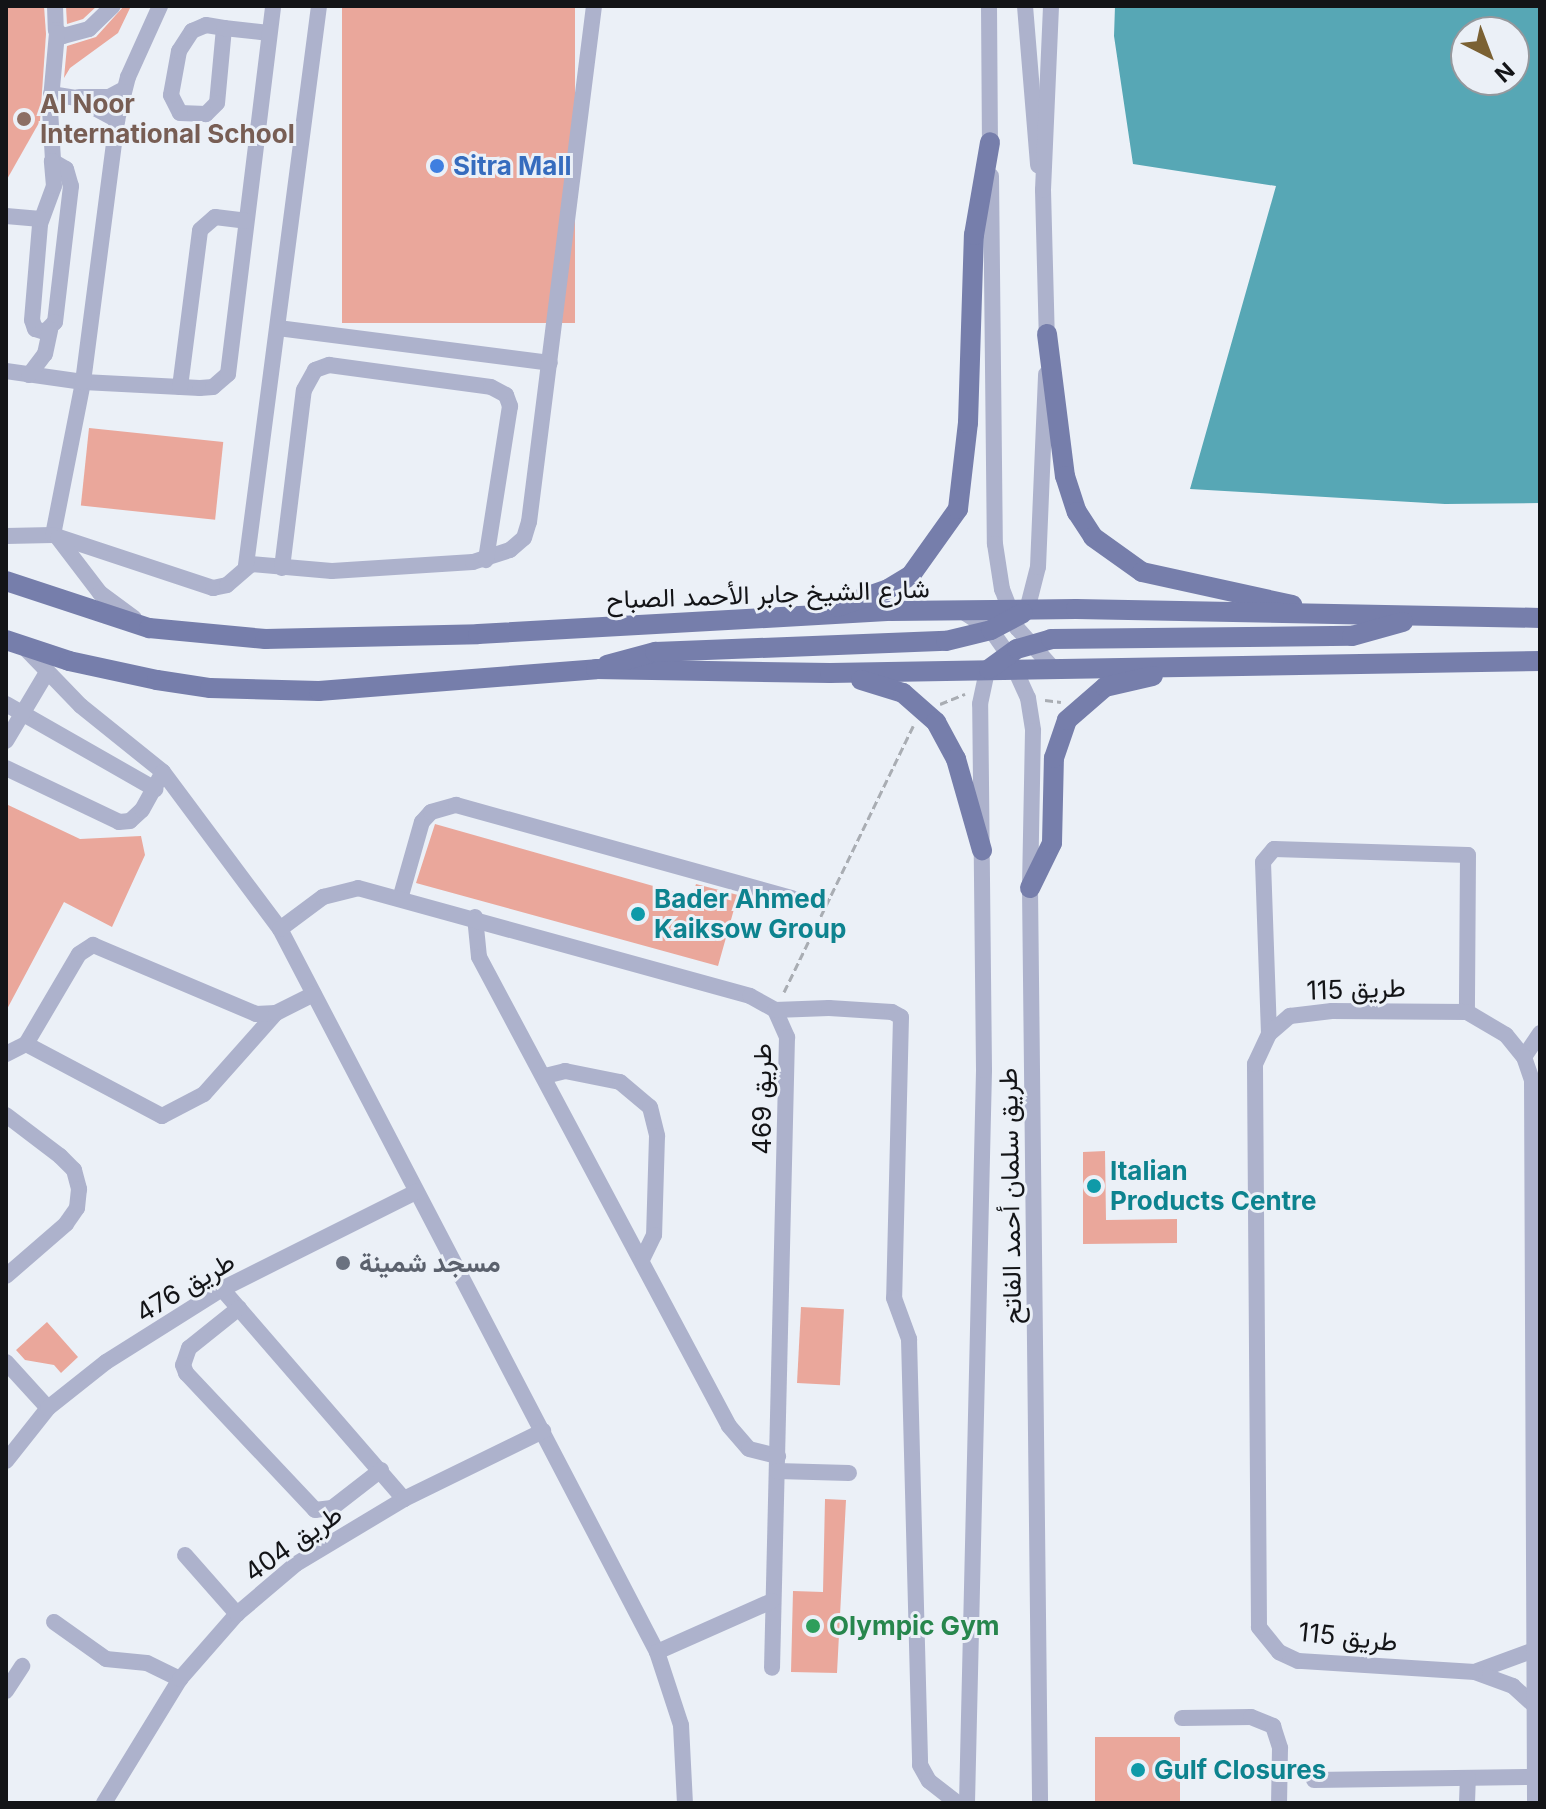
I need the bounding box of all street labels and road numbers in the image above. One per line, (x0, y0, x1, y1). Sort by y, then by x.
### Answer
street label: شارع الشيخ جابر الأحمد الصباح (606, 573, 930, 615)
street label: طريق 115 (1306, 972, 1406, 1006)
street label: طريق 469 (746, 1043, 778, 1155)
street label: طريق سلمان أحمد الفاتح (992, 1068, 1028, 1324)
street label: طريق 476 (130, 1245, 240, 1329)
street label: طريق 404 (238, 1498, 348, 1588)
street label: طريق 115 (1297, 1616, 1399, 1658)

